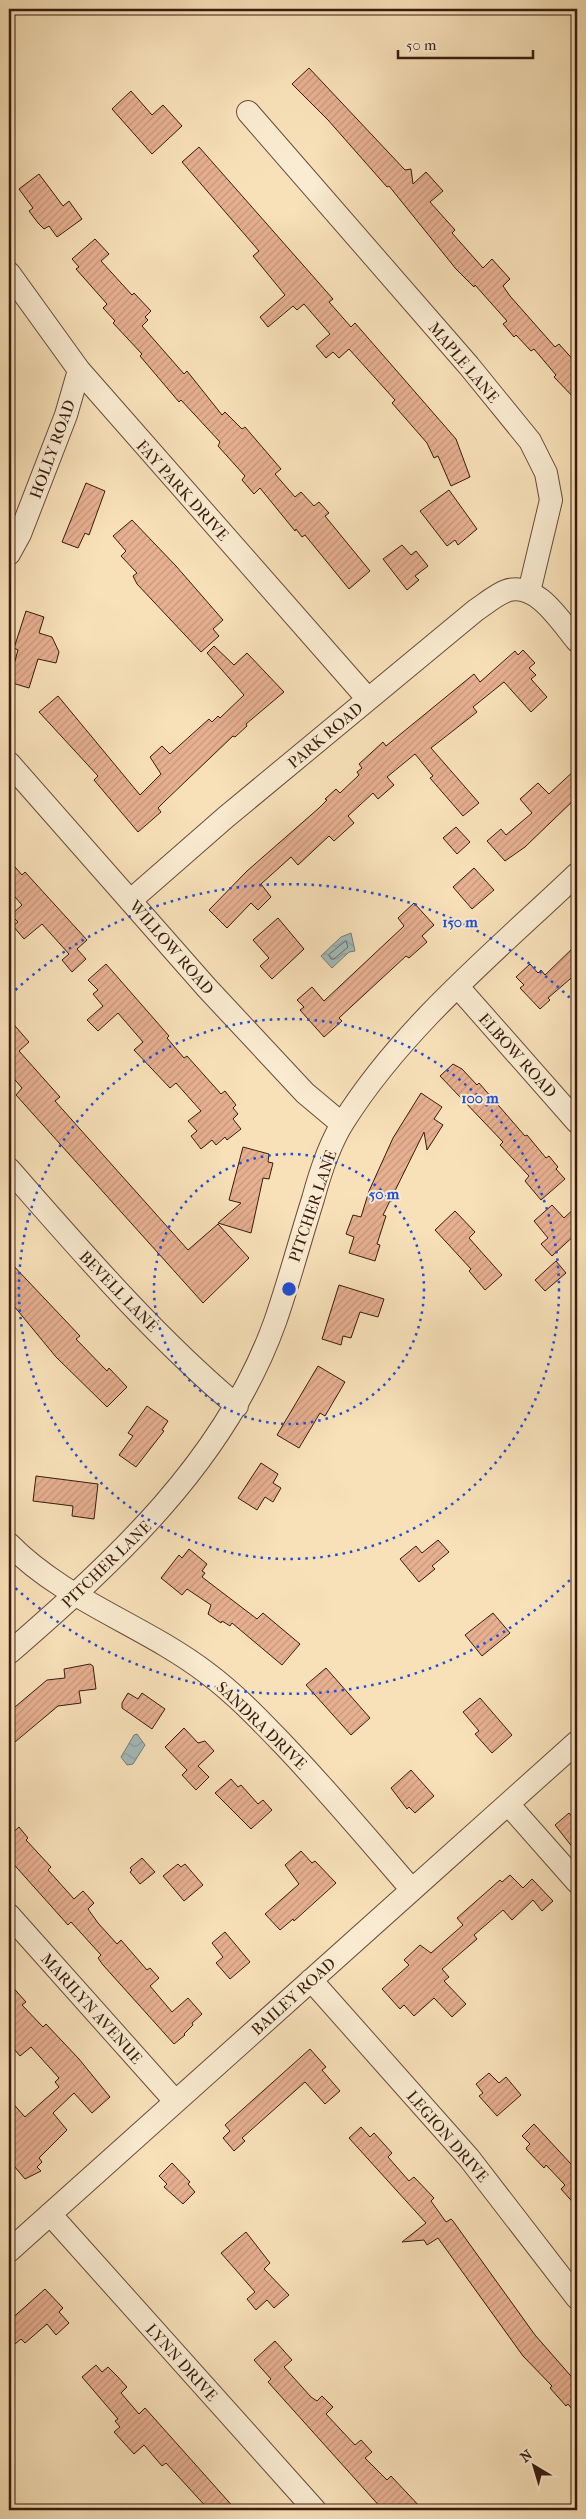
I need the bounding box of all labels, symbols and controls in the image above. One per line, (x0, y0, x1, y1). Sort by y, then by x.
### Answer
scale bar (398, 28, 534, 60)
text: 50 m (406, 36, 437, 54)
street label: MAPLE LANE (424, 318, 503, 407)
street label: HOLLY ROAD (26, 397, 79, 501)
street label: FAY PARK DRIVE (133, 436, 233, 545)
street label: PARK ROAD (284, 698, 367, 772)
street label: WILLOW ROAD (125, 896, 218, 998)
text: 150 m (442, 913, 478, 931)
street label: ELBOW ROAD (475, 1009, 561, 1102)
text: 100 m (461, 1089, 499, 1107)
street label: PITCHER LANE (284, 1148, 341, 1265)
text: 50 m (369, 1185, 400, 1203)
street label: BEVELL LANE (75, 1247, 162, 1336)
centre of rings (280, 1280, 298, 1298)
street label: PITCHER LANE (58, 1517, 155, 1612)
street label: SANDRA DRIVE (212, 1677, 311, 1773)
street label: MARILYN AVENUE (37, 1949, 146, 2068)
street label: BAILEY ROAD (247, 1954, 339, 2039)
street label: LEGION DRIVE (403, 2087, 493, 2186)
street label: LYNN DRIVE (142, 2320, 222, 2405)
north arrow (508, 2442, 558, 2492)
text: N (517, 2446, 536, 2466)

